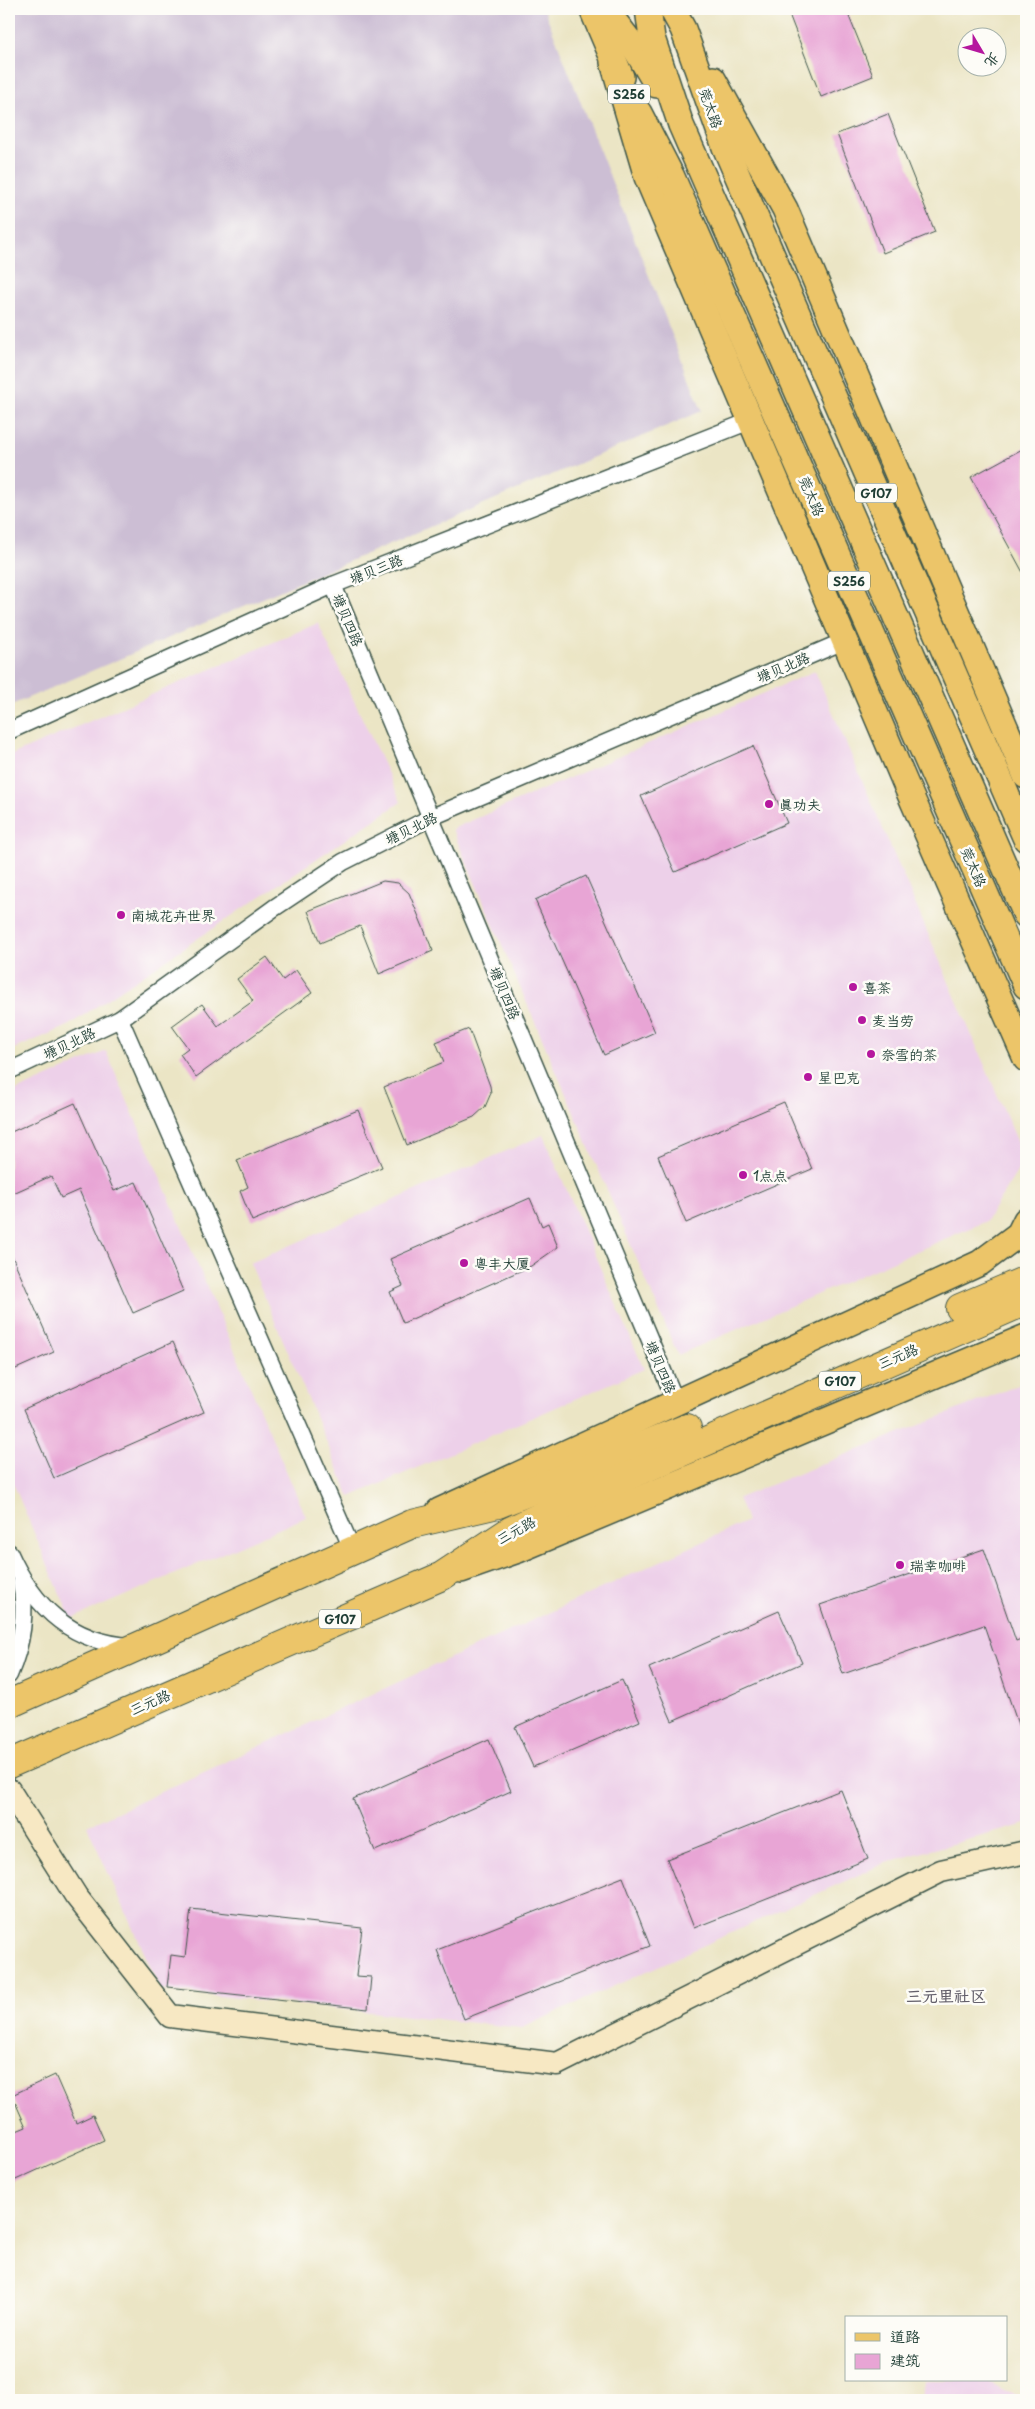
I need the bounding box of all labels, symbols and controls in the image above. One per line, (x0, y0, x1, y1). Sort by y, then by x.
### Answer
north arrow (958, 28, 1008, 78)
text: 北 (980, 48, 1005, 72)
road number: S256 (608, 85, 650, 104)
street label: 莞太路 (694, 85, 728, 131)
street label: 莞太路 (794, 473, 830, 519)
road number: G107 (855, 483, 897, 502)
street label: 塘贝三路 (346, 549, 406, 589)
road number: S256 (828, 572, 870, 590)
street label: 塘贝四路 (327, 590, 369, 650)
street label: 塘贝北路 (753, 646, 813, 688)
place label: 真功夫 (779, 794, 821, 815)
marker: 真功夫 (763, 798, 775, 810)
street label: 塘贝北路 (381, 806, 441, 850)
street label: 莞太路 (956, 844, 992, 890)
place label: 南城花卉世界 (131, 905, 215, 926)
marker: 南城花卉世界 (115, 909, 127, 921)
street label: 塘贝四路 (484, 963, 526, 1023)
place label: 喜茶 (863, 977, 891, 998)
marker: 喜茶 (847, 981, 859, 993)
place label: 麦当劳 (872, 1010, 914, 1031)
marker: 麦当劳 (856, 1014, 868, 1026)
street label: 塘贝北路 (39, 1022, 99, 1064)
place label: 奈雪的茶 (881, 1044, 937, 1065)
marker: 奈雪的茶 (865, 1048, 877, 1060)
place label: 星巴克 (818, 1067, 860, 1088)
marker: 星巴克 (802, 1071, 814, 1083)
place label: 1点点 (753, 1165, 787, 1186)
marker: 1点点 (737, 1169, 749, 1181)
place label: 粤丰大厦 (474, 1253, 530, 1274)
marker: 粤丰大厦 (458, 1257, 470, 1269)
street label: 塘贝四路 (640, 1337, 682, 1397)
street label: 三元路 (875, 1338, 921, 1374)
road number: G107 (819, 1372, 861, 1390)
street label: 三元路 (493, 1511, 539, 1549)
place label: 瑞幸咖啡 (909, 1555, 966, 1576)
marker: 瑞幸咖啡 (894, 1559, 906, 1571)
road number: G107 (319, 1610, 361, 1628)
street label: 三元路 (127, 1684, 173, 1720)
district label: 三元里社区 (906, 1983, 986, 2007)
legend (845, 2316, 1008, 2382)
text: 道路 (890, 2324, 920, 2347)
text: 建筑 (890, 2348, 920, 2371)

